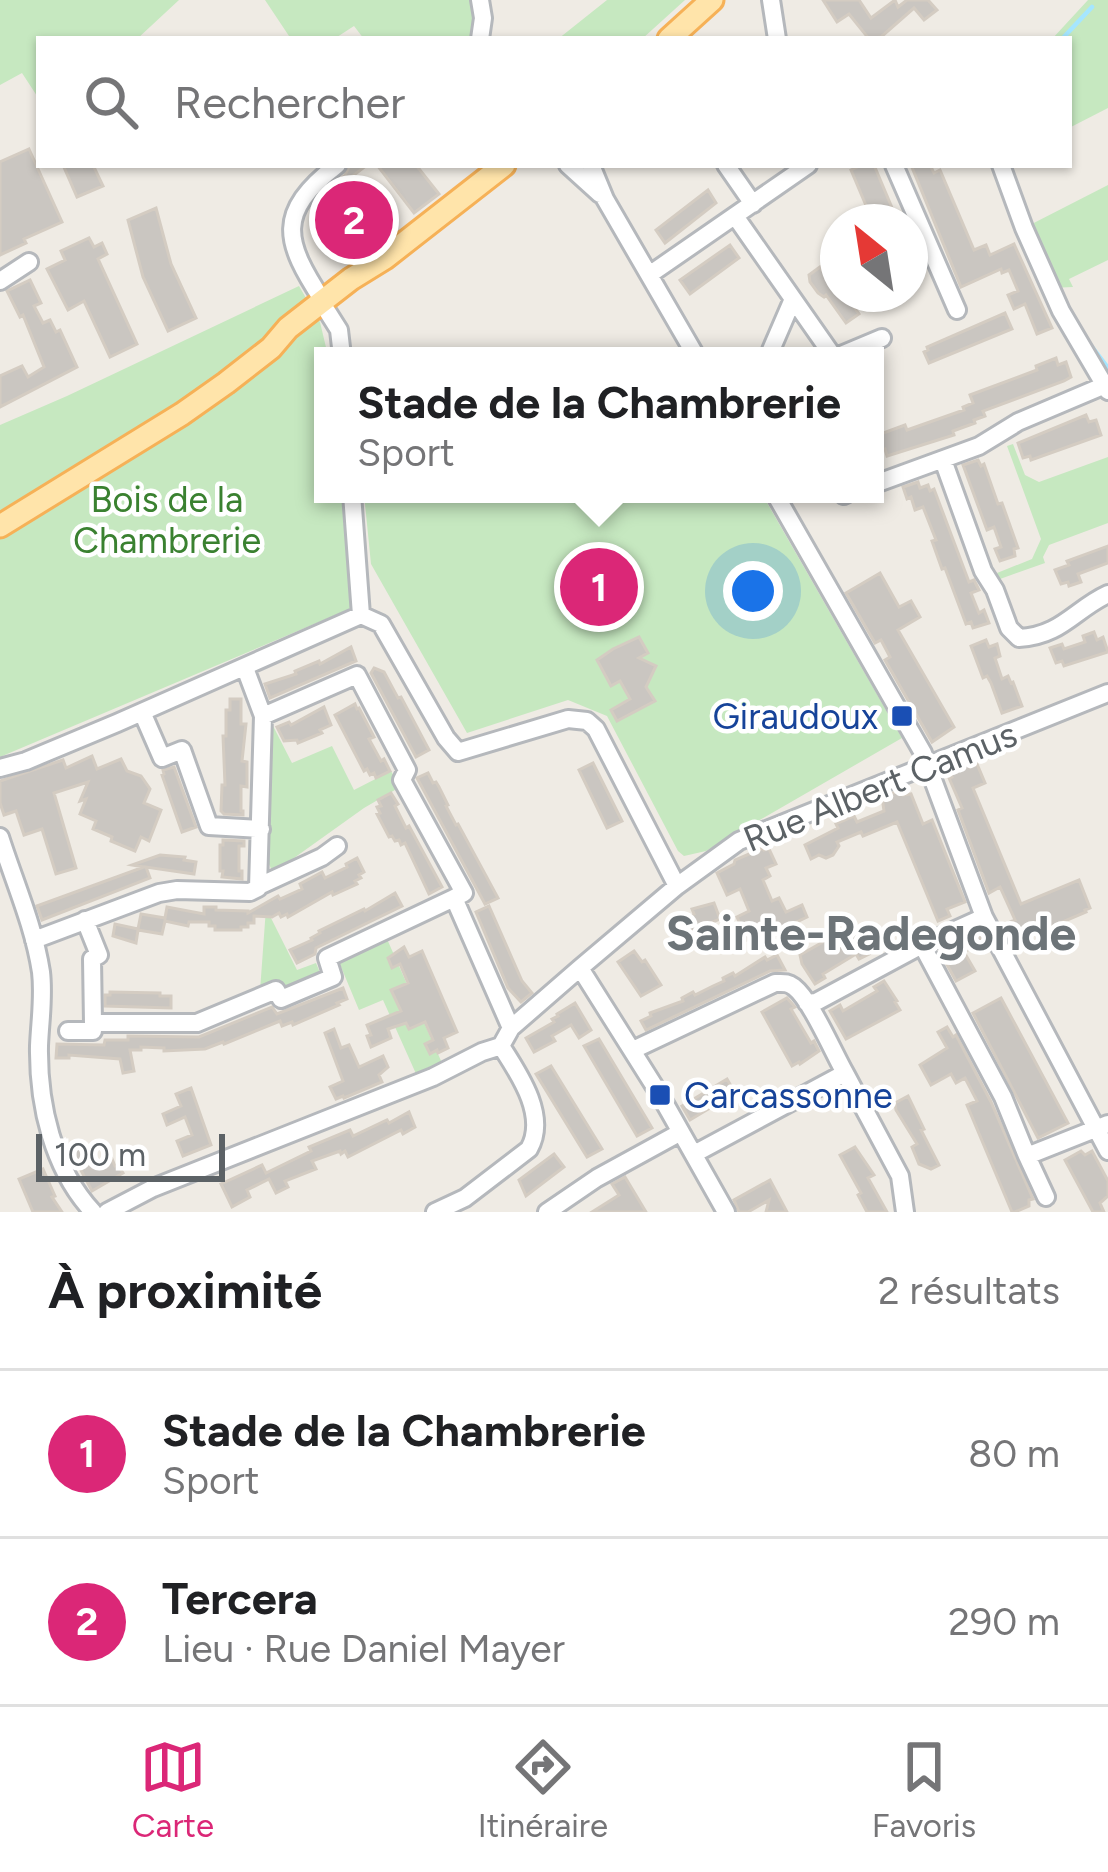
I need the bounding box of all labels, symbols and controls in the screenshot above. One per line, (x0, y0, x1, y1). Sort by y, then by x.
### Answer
search box (36, 36, 1072, 168)
icon: search (78, 69, 144, 135)
text: Rechercher (174, 75, 405, 129)
pin: 2 (315, 175, 393, 265)
north arrow (820, 204, 928, 312)
popup (314, 347, 884, 503)
text: Stade de la Chambrerie (357, 375, 841, 429)
text: Sport (357, 429, 455, 476)
park label: Bois de la Chambrerie (73, 478, 261, 562)
pin: 1 (560, 542, 638, 632)
your location (723, 561, 783, 621)
place label: Giraudoux (713, 695, 878, 738)
marker: Giraudoux (889, 703, 915, 729)
street label: Rue Albert Camus (737, 712, 1023, 861)
district label: Sainte-Radegonde (666, 904, 1076, 962)
place label: Carcassonne (684, 1074, 893, 1117)
marker: Carcassonne (647, 1082, 673, 1108)
scale bar (36, 1128, 225, 1181)
text: 100 m (54, 1135, 146, 1174)
text: À proximité (48, 1260, 322, 1321)
text: 2 résultats (878, 1267, 1060, 1314)
text: Stade de la Chambrerie (162, 1403, 646, 1457)
text: 1 (79, 1430, 95, 1477)
text: 80 m (968, 1430, 1060, 1477)
text: Sport (162, 1457, 260, 1504)
text: Tercera (162, 1571, 318, 1625)
text: 2 (76, 1598, 98, 1645)
text: 290 m (948, 1598, 1060, 1645)
text: Lieu · Rue Daniel Mayer (162, 1625, 565, 1672)
tab: Carte (132, 1734, 214, 1845)
tab: Itinéraire (478, 1734, 608, 1845)
tab: Favoris (872, 1734, 976, 1845)

